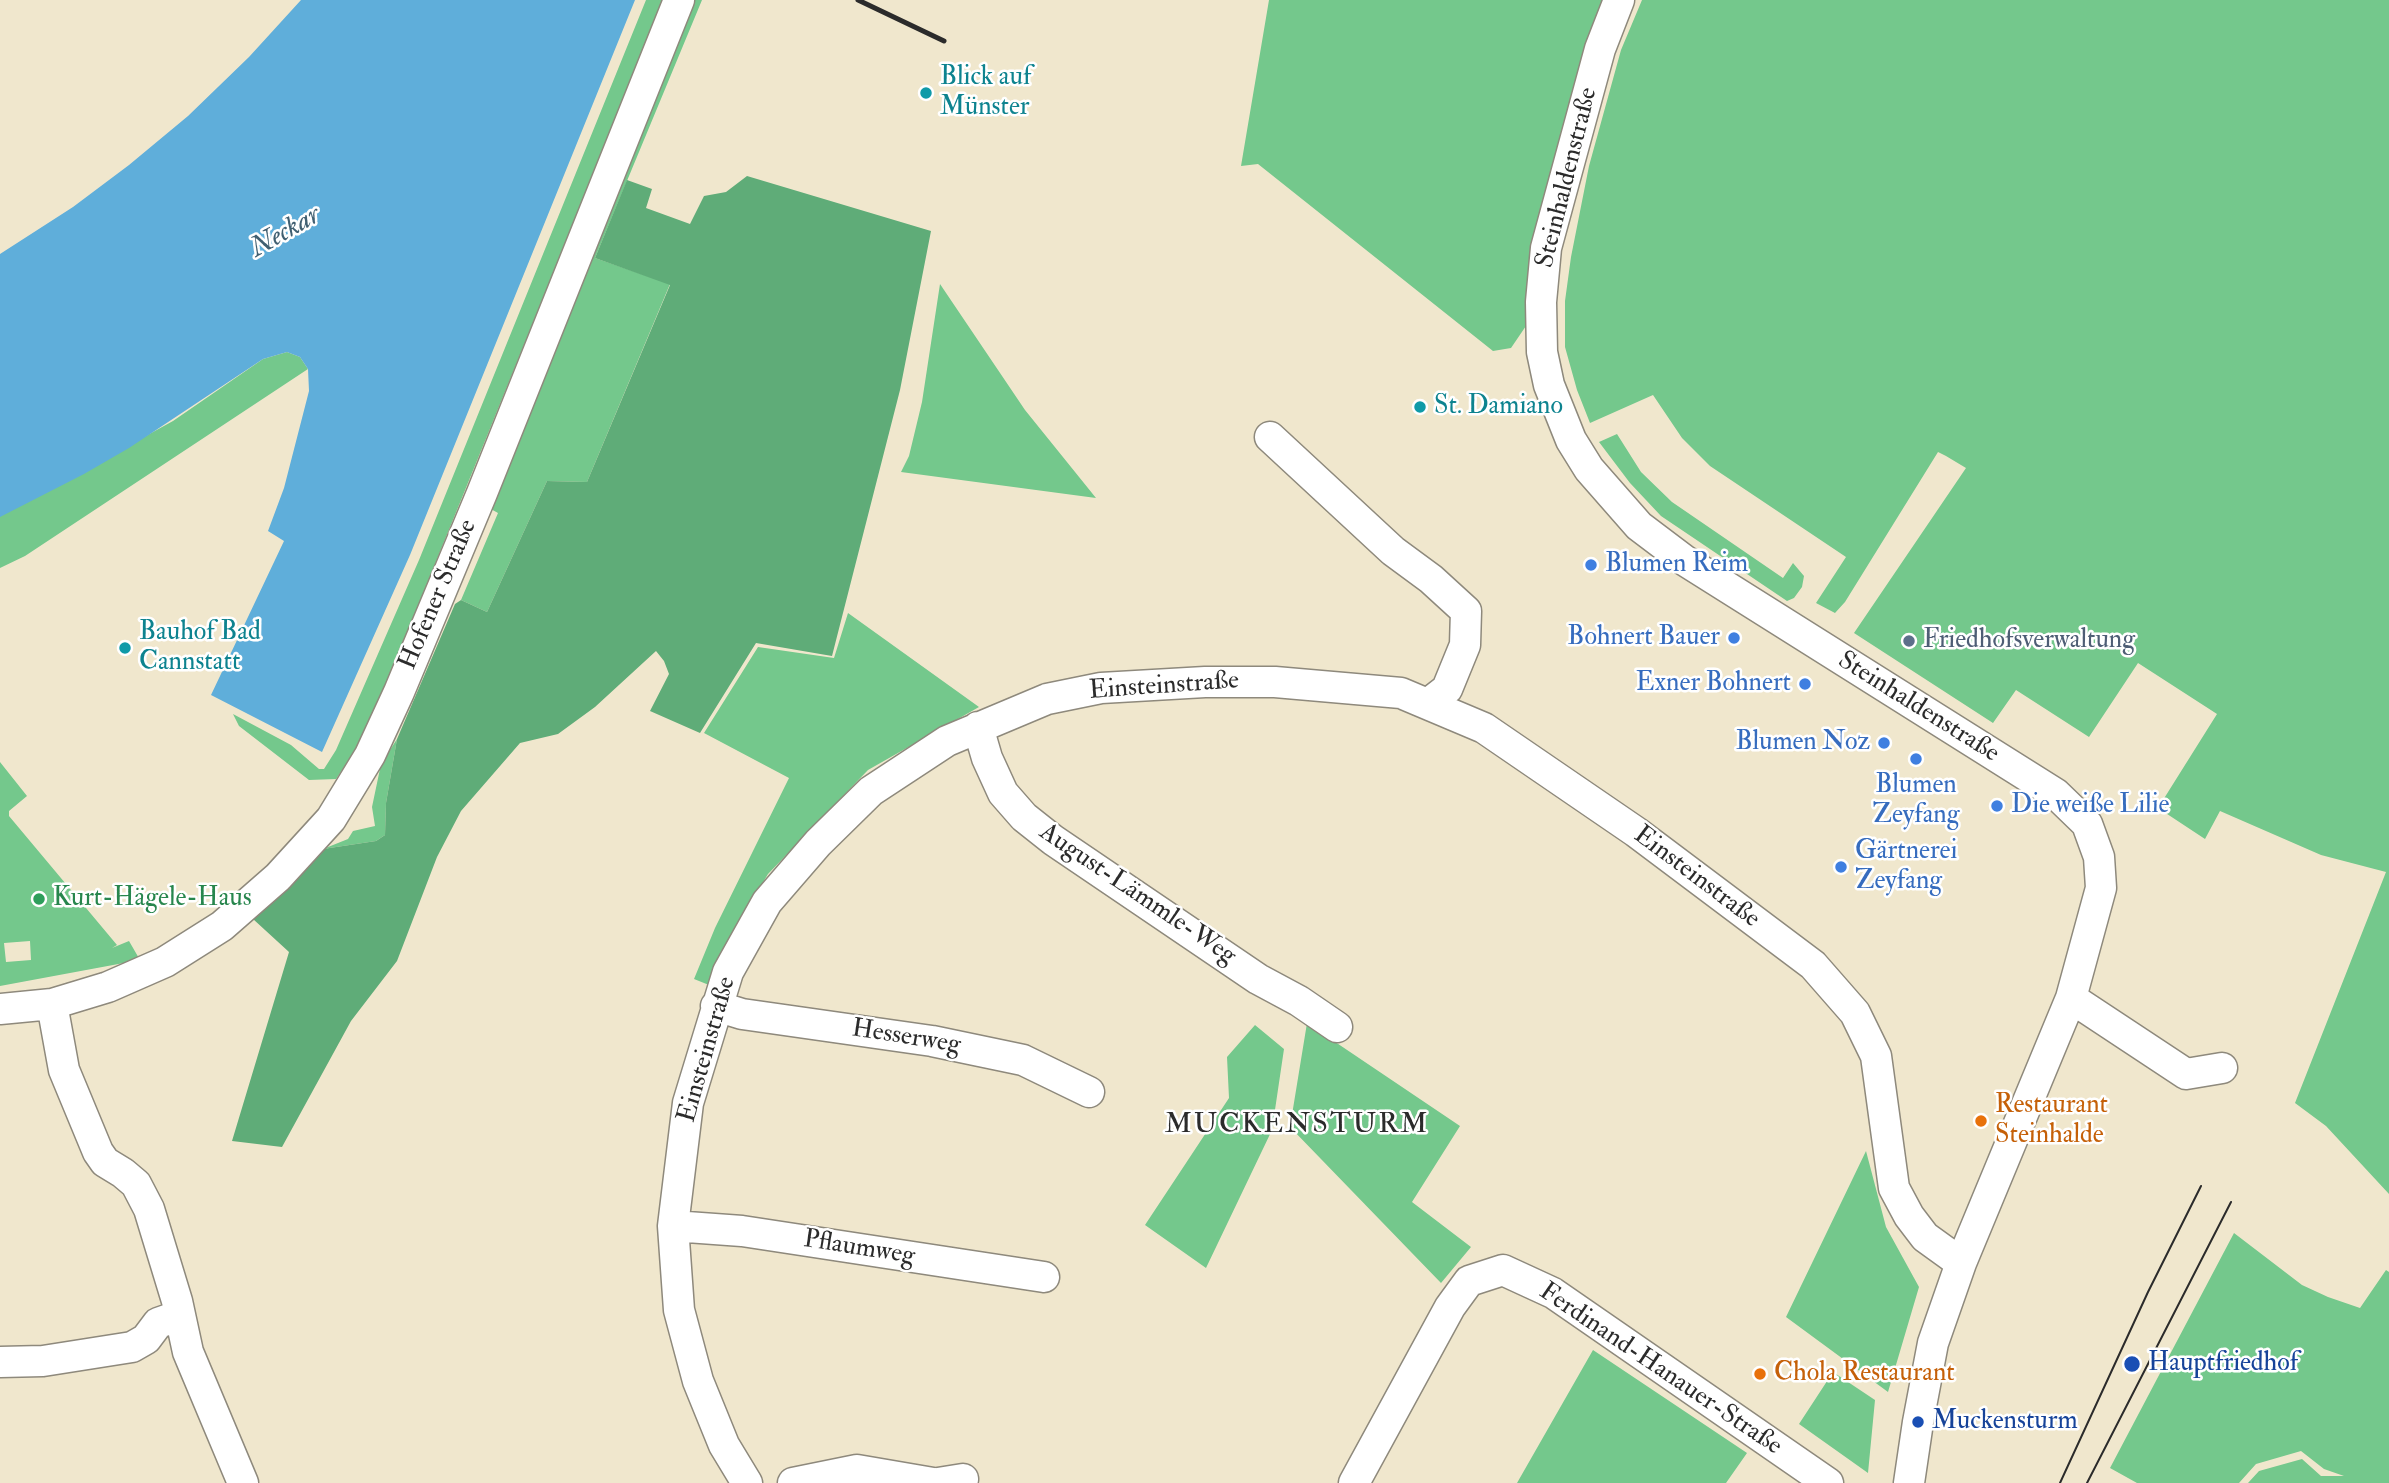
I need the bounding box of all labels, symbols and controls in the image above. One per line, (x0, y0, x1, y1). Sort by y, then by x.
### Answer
place label: Blick auf Münster (940, 62, 1031, 124)
marker: Blick auf Münster (918, 85, 934, 101)
street label: Steinhaldenstraße (1531, 85, 1605, 271)
water label: Neckar (245, 200, 327, 266)
place label: St. Damiano (1434, 391, 1563, 423)
marker: St. Damiano (1412, 399, 1428, 415)
street label: Hofener Straße (393, 515, 485, 675)
place label: Blumen Reim (1605, 549, 1748, 581)
marker: Blumen Reim (1583, 557, 1599, 573)
place label: Bauhof Bad Cannstatt (139, 617, 261, 678)
place label: Bohnert Bauer (1567, 622, 1720, 654)
place label: Friedhofsverwaltung (1923, 625, 2135, 657)
marker: Bohnert Bauer (1726, 630, 1742, 646)
marker: Friedhofsverwaltung (1901, 633, 1917, 649)
marker: Bauhof Bad Cannstatt (117, 640, 133, 656)
street label: Steinhaldenstraße (1831, 646, 2005, 770)
street label: Einsteinstraße (1088, 666, 1240, 708)
place label: Exner Bohnert (1636, 668, 1791, 700)
marker: Exner Bohnert (1797, 676, 1813, 692)
place label: Blumen Noz (1735, 727, 1870, 759)
marker: Blumen Noz (1876, 735, 1892, 751)
marker: Blumen Zeyfang (1908, 751, 1924, 767)
place label: Blumen Zeyfang (1872, 770, 1960, 832)
place label: Die weiße Lilie (2011, 790, 2169, 822)
marker: Die weiße Lilie (1989, 798, 2005, 814)
street label: August-Lämmle-Weg (1033, 818, 1241, 972)
street label: Einsteinstraße (1627, 820, 1765, 936)
place label: Gärtnerei Zeyfang (1855, 836, 1957, 898)
marker: Gärtnerei Zeyfang (1833, 859, 1849, 875)
place label: Kurt-Hägele-Haus (53, 883, 252, 915)
marker: Kurt-Hägele-Haus (31, 891, 47, 907)
street label: Einsteinstraße (672, 974, 744, 1126)
street label: Hesserweg (849, 1014, 963, 1062)
place label: Restaurant Steinhalde (1995, 1090, 2108, 1152)
district label: MUCKENSTURM (1166, 1109, 1428, 1143)
marker: Restaurant Steinhalde (1973, 1113, 1989, 1129)
street label: Pflaumweg (801, 1225, 917, 1273)
street label: Ferdinand-Hanauer-Straße (1533, 1277, 1787, 1463)
place label: Hauptfriedhof (2148, 1348, 2298, 1380)
marker: Hauptfriedhof (2122, 1354, 2142, 1374)
place label: Chola Restaurant (1774, 1358, 1955, 1390)
marker: Chola Restaurant (1752, 1366, 1768, 1382)
place label: Muckensturm (1932, 1406, 2078, 1438)
marker: Muckensturm (1910, 1414, 1926, 1430)

